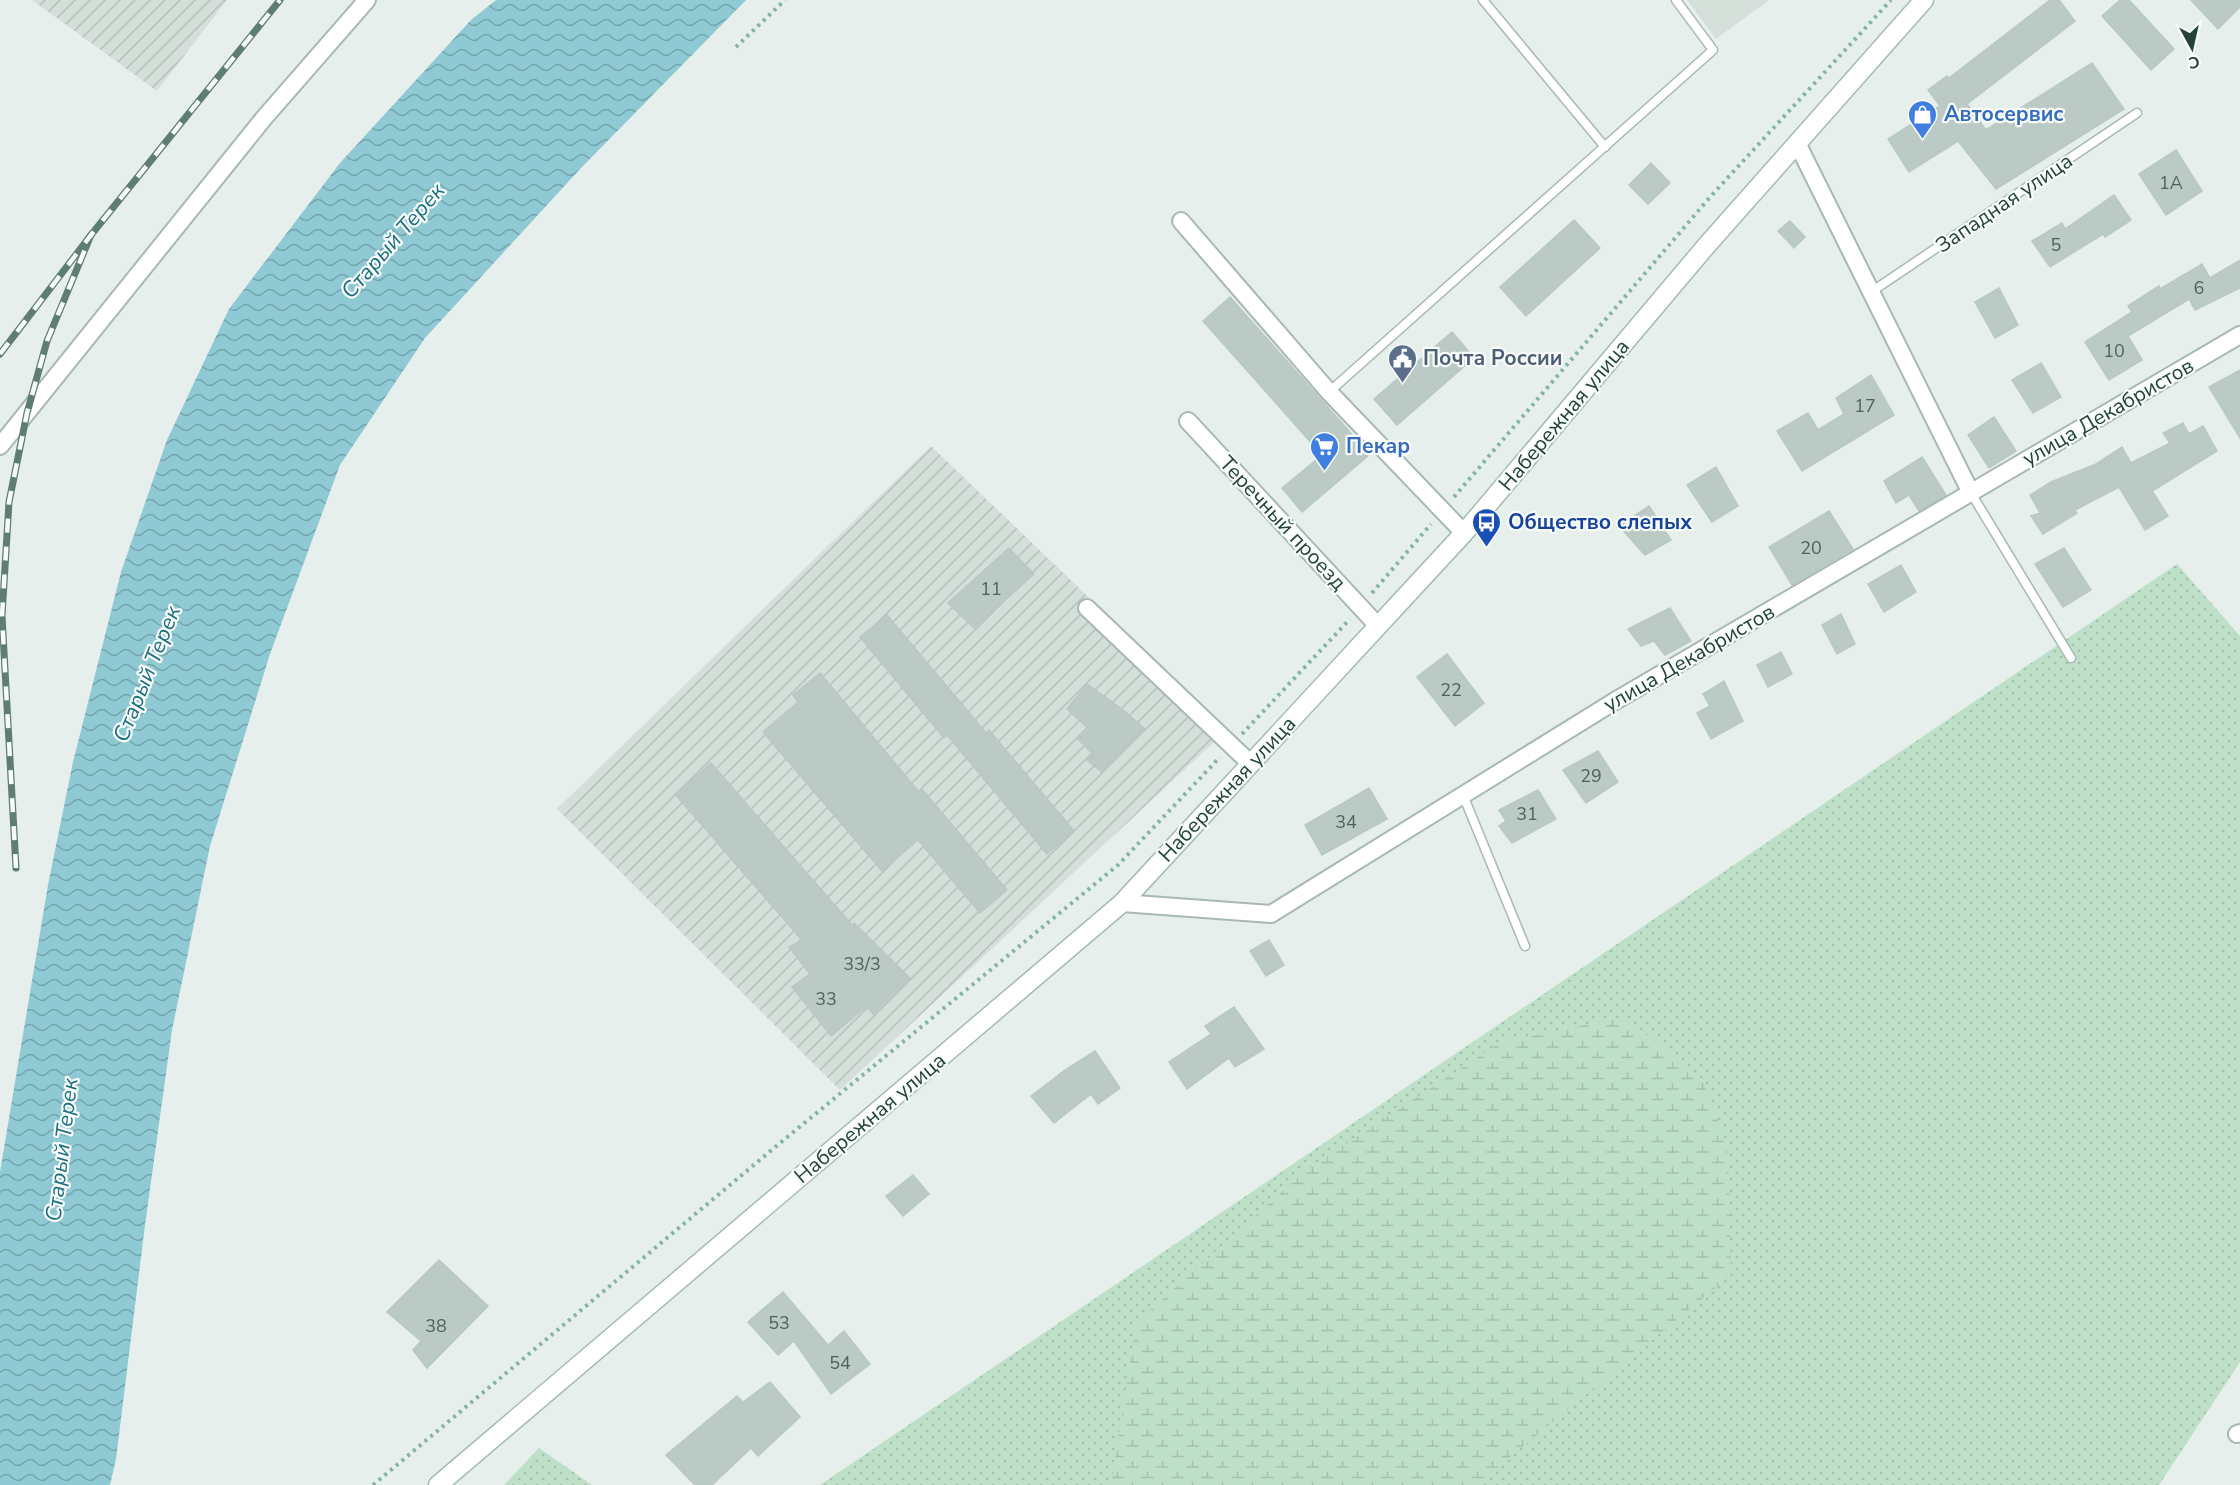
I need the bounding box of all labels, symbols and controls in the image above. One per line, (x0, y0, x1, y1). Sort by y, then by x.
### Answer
north arrow (2162, 18, 2222, 78)
text: С (2187, 50, 2201, 74)
shop icon: Автосервис (1907, 98, 1939, 140)
place label: Автосервис (1944, 100, 2064, 128)
street label: Западная улица (1930, 147, 2078, 259)
house number: 1А (2159, 171, 2183, 195)
water label: Старый Терек (334, 176, 452, 305)
house number: 5 (2051, 233, 2061, 257)
house number: 6 (2194, 276, 2204, 300)
street label: Набережная улица (1492, 333, 1636, 497)
house number: 10 (2103, 339, 2125, 363)
public building icon: Почта России (1386, 342, 1418, 384)
place label: Почта России (1423, 344, 1562, 372)
street label: улица Декабристов (2017, 352, 2199, 472)
house number: 17 (1854, 394, 1876, 418)
supermarket icon: Пекар (1309, 430, 1341, 472)
place label: Пекар (1346, 432, 1410, 460)
street label: Теречный проезд (1213, 450, 1353, 596)
bus stop icon: Общество слепых (1471, 506, 1503, 548)
place label: Общество слепых (1508, 508, 1692, 536)
house number: 20 (1800, 536, 1822, 560)
house number: 11 (980, 577, 1002, 601)
street label: улица Декабристов (1598, 598, 1780, 718)
water label: Старый Терек (106, 601, 188, 746)
house number: 22 (1440, 678, 1462, 702)
street label: Набережная улица (1152, 710, 1302, 868)
house number: 29 (1580, 764, 1602, 788)
house number: 31 (1516, 802, 1538, 826)
house number: 34 (1335, 810, 1357, 834)
house number: 33/3 (843, 952, 881, 976)
house number: 33 (815, 987, 837, 1011)
street label: Набережная улица (788, 1046, 952, 1190)
water label: Старый Терек (38, 1076, 86, 1223)
house number: 53 (768, 1311, 790, 1335)
house number: 38 (425, 1314, 447, 1338)
house number: 54 (829, 1351, 851, 1375)

